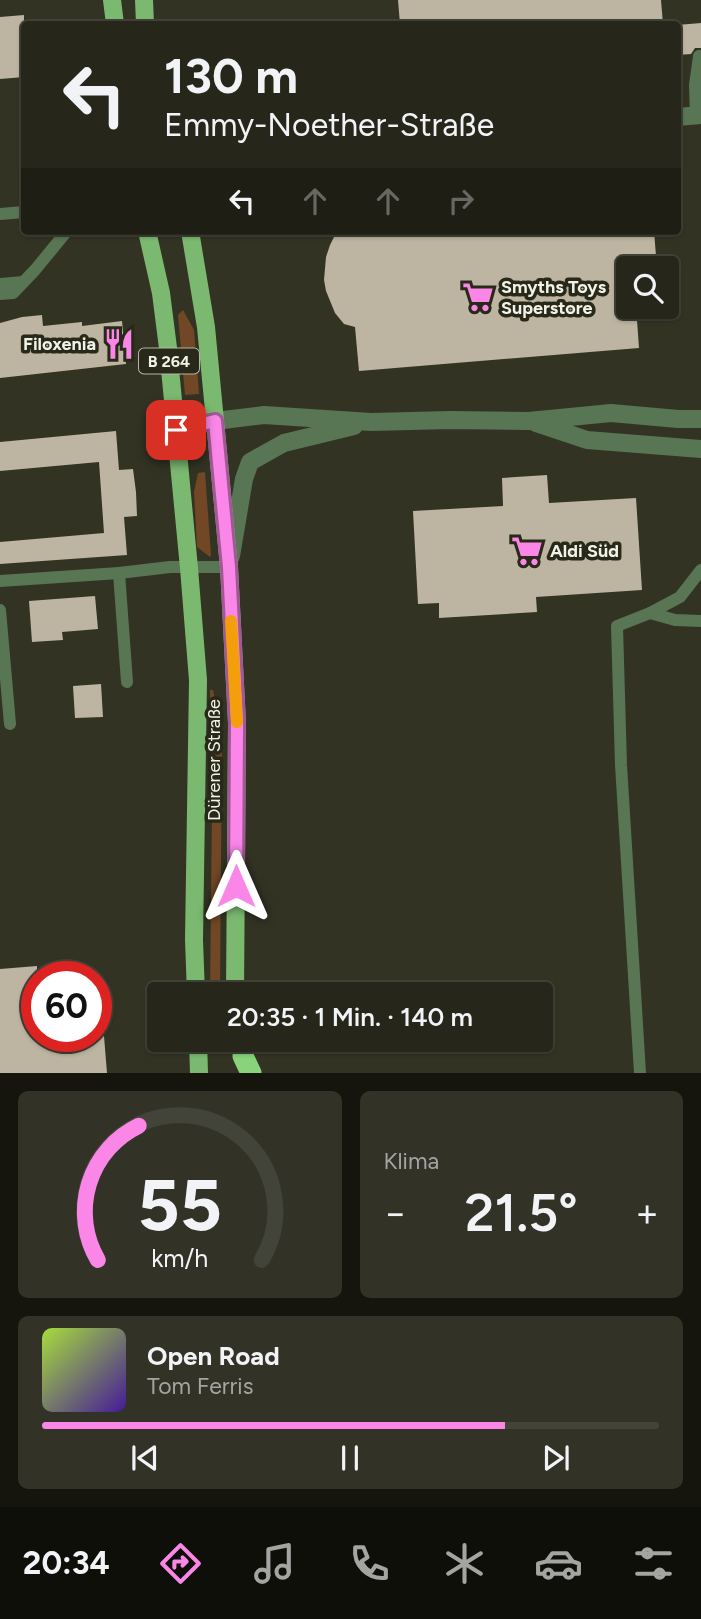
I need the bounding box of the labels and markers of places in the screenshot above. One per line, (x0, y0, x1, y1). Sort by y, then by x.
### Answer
place label: Smyths Toys Superstore (501, 276, 607, 319)
supermarket icon: Smyths Toys Superstore (461, 280, 495, 314)
restaurant icon: Filoxenia (102, 327, 136, 361)
place label: Filoxenia (23, 333, 96, 355)
pin (146, 400, 206, 460)
supermarket icon: Aldi Süd (510, 534, 544, 568)
place label: Aldi Süd (550, 540, 619, 562)

